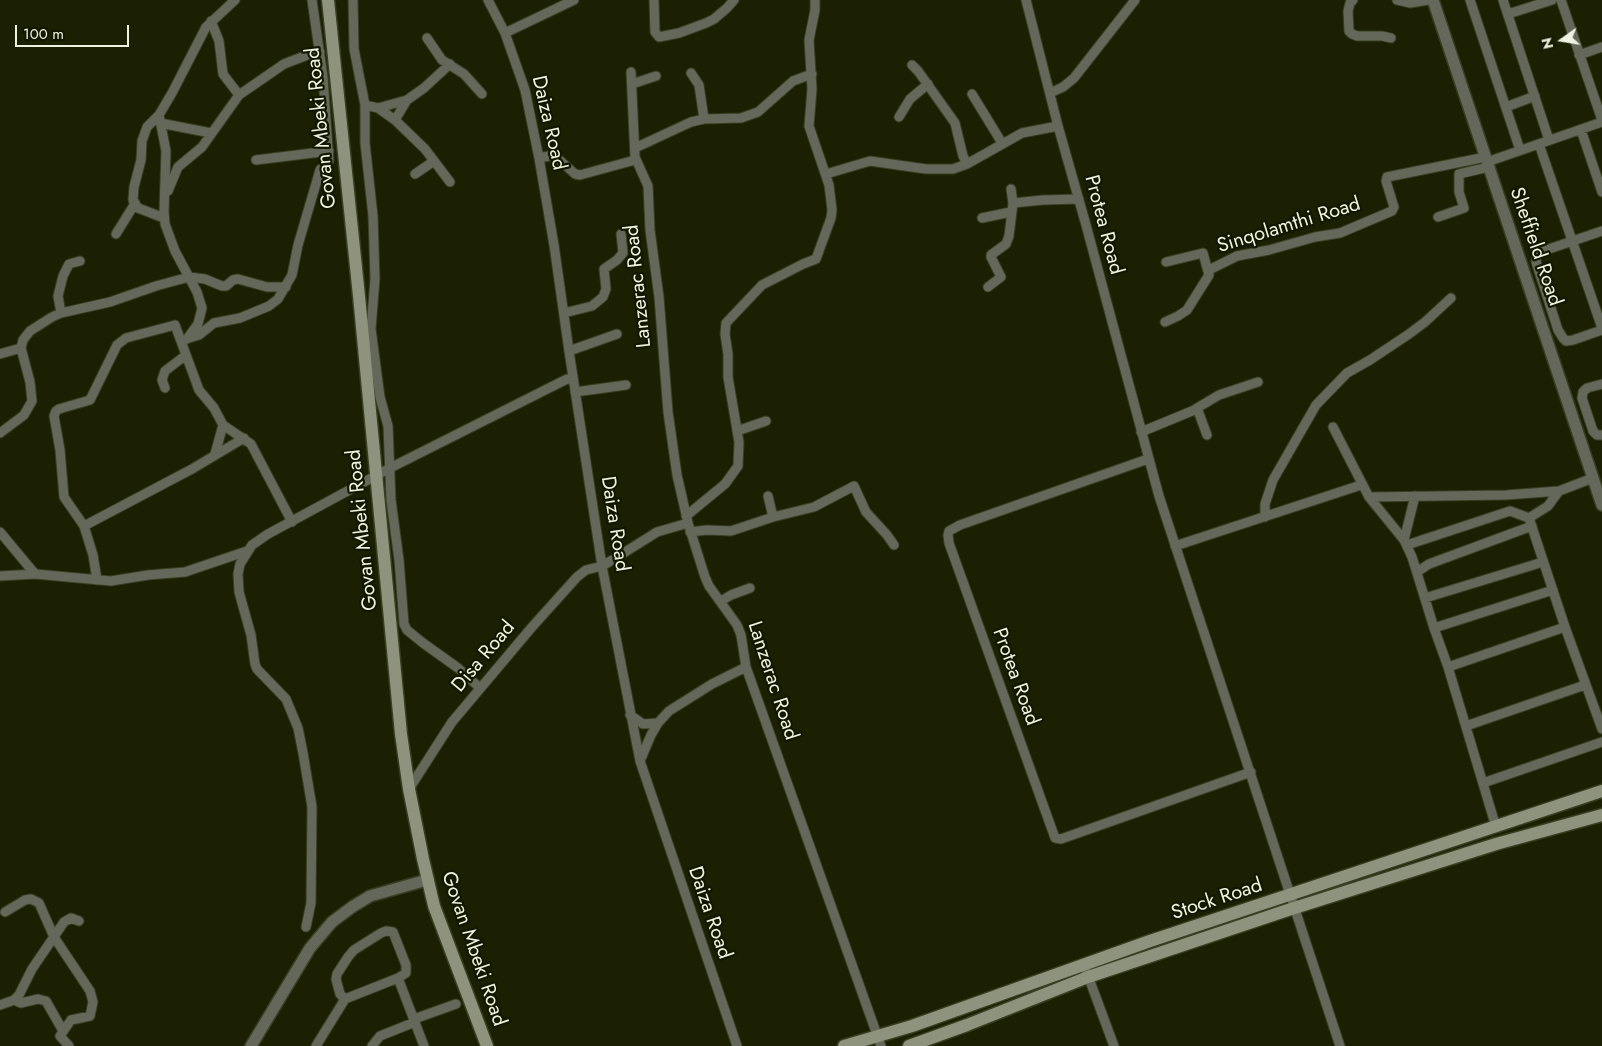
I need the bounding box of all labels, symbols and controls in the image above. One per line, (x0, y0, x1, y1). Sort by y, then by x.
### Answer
scale bar (18, 15, 131, 47)
north arrow (1537, 15, 1587, 65)
text: 100 m (23, 23, 64, 45)
text: N (1536, 36, 1558, 51)
street label: Govan Mbeki Road (302, 46, 342, 210)
street label: Daiza Road (525, 73, 571, 173)
street label: Protea Road (1078, 173, 1128, 277)
street label: Sheffield Road (1503, 185, 1567, 309)
street label: Sinqolamthi Road (1215, 193, 1363, 259)
street label: Lanzerac Road (621, 223, 657, 349)
street label: Govan Mbeki Road (343, 448, 383, 612)
street label: Daiza Road (595, 475, 633, 573)
street label: Disa Road (447, 616, 521, 698)
street label: Lanzerac Road (742, 619, 802, 743)
street label: Protea Road (986, 625, 1044, 729)
street label: Daiza Road (682, 864, 736, 962)
street label: Govan Mbeki Road (435, 868, 511, 1030)
street label: Stock Road (1169, 874, 1265, 926)

